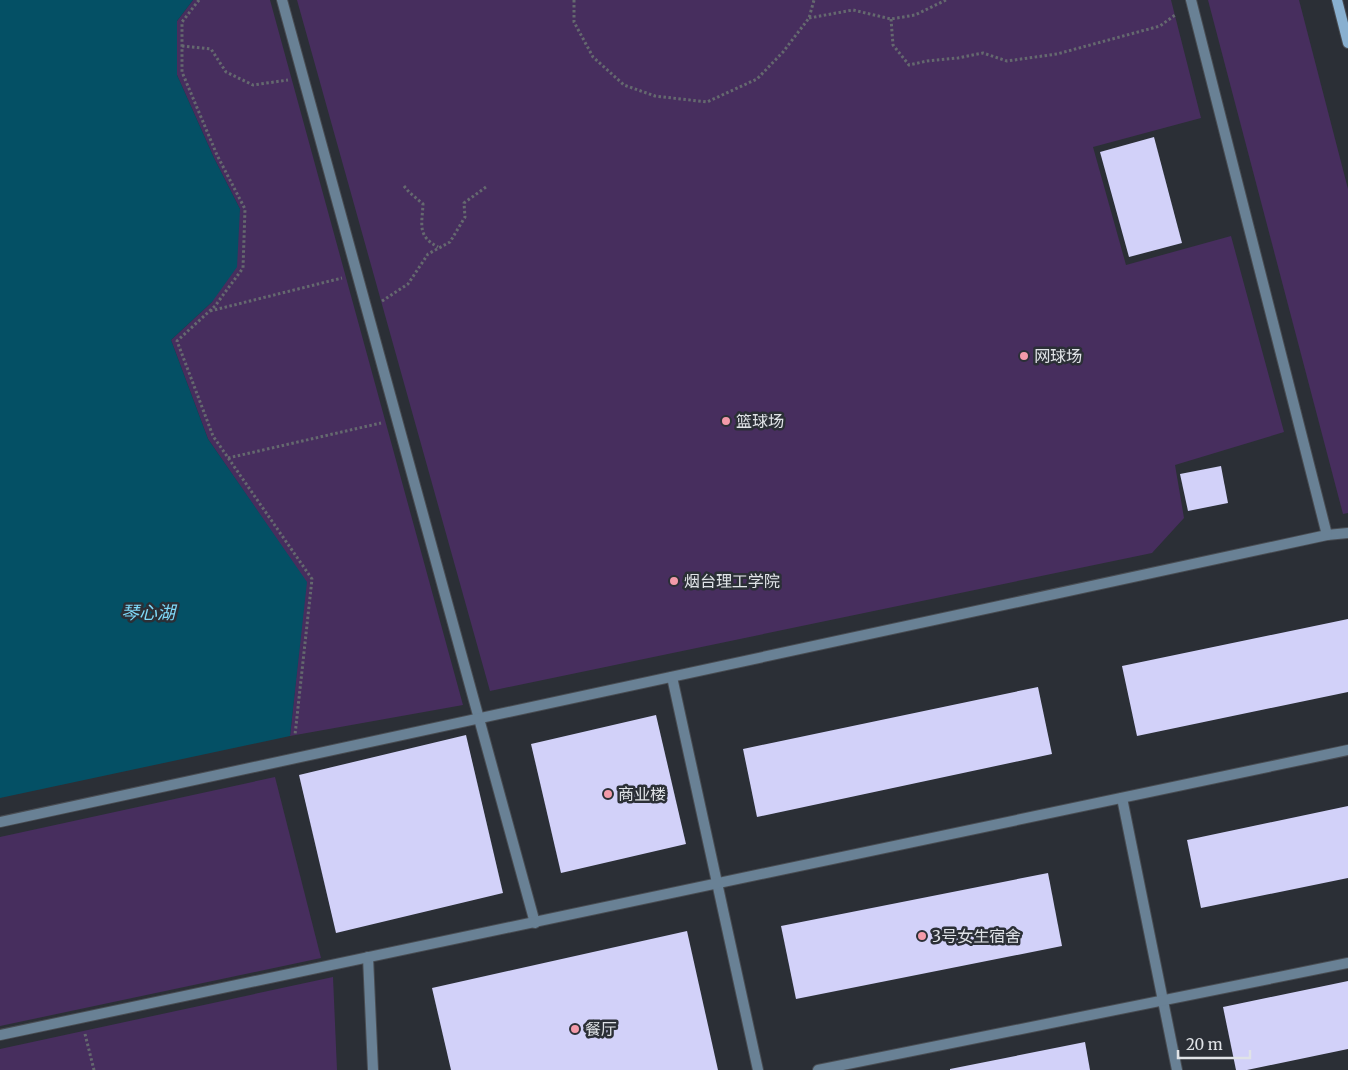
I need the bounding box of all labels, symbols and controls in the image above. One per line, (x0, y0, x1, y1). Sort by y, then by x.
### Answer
place label: 网球场 (1034, 346, 1082, 366)
marker: 网球场 (1018, 350, 1030, 362)
place label: 篮球场 (736, 411, 784, 431)
marker: 篮球场 (720, 415, 732, 427)
place label: 烟台理工学院 (684, 571, 780, 591)
marker: 烟台理工学院 (668, 575, 680, 587)
water label: 琴心湖 (121, 601, 178, 624)
place label: 商业楼 (618, 784, 666, 804)
marker: 商业楼 (602, 788, 614, 800)
place label: 3号女生宿舍 (932, 926, 1021, 946)
marker: 3号女生宿舍 (916, 930, 928, 942)
place label: 餐厅 (585, 1019, 617, 1039)
marker: 餐厅 (569, 1023, 581, 1035)
scale bar (1178, 1028, 1250, 1060)
text: 20 m (1186, 1035, 1223, 1054)

